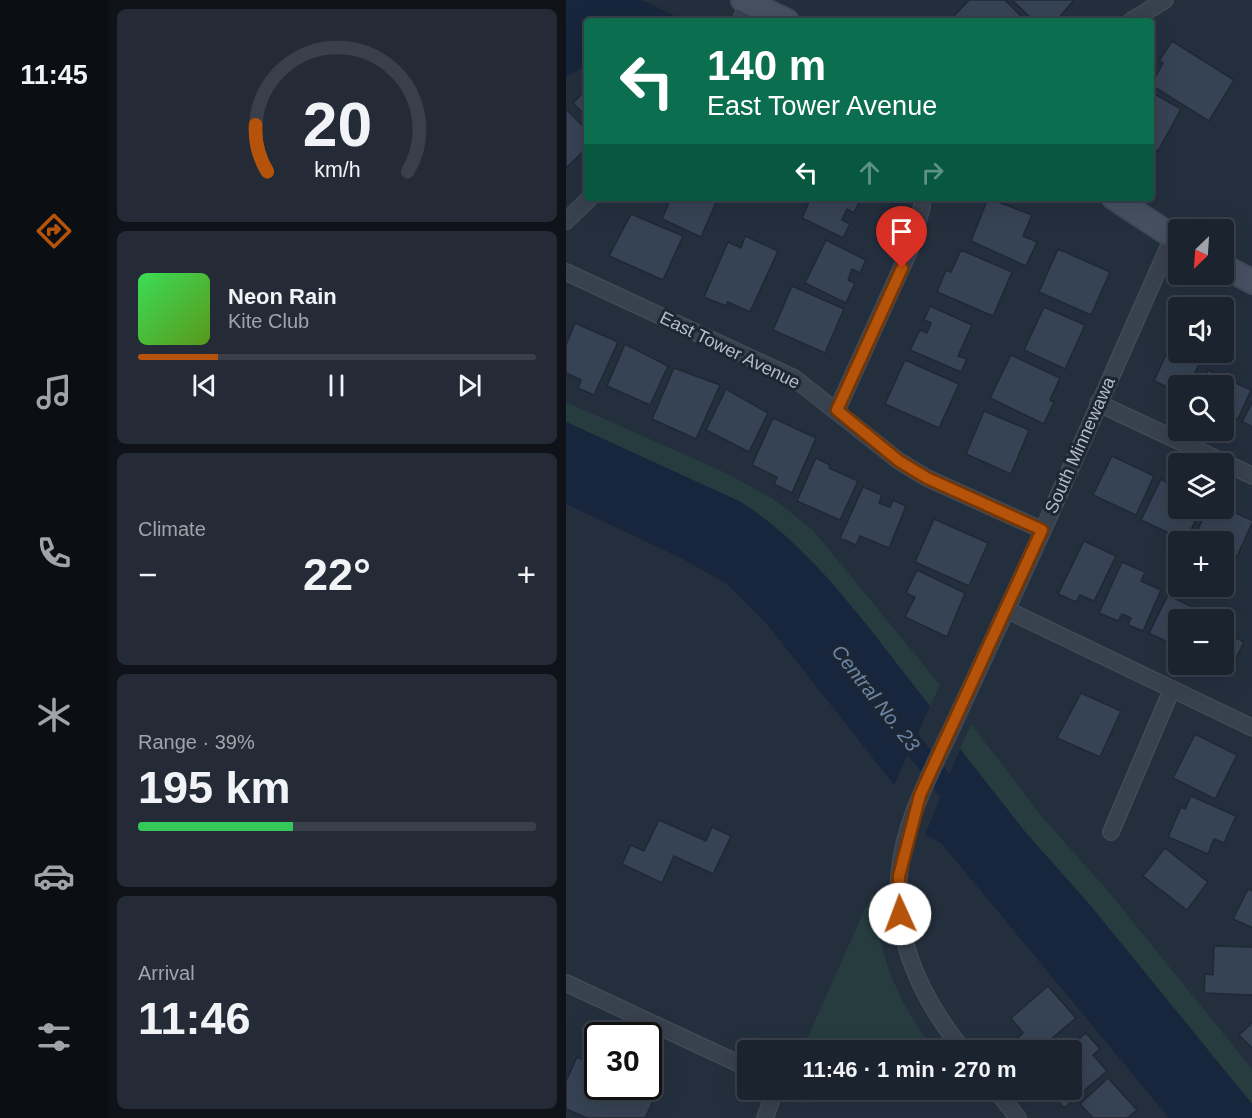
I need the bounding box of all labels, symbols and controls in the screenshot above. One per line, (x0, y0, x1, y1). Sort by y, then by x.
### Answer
icon: left (608, 42, 686, 120)
text: 140 m (707, 42, 826, 89)
text: 11:45 (20, 60, 88, 90)
text: 20 (302, 91, 372, 160)
text: East Tower Avenue (707, 91, 937, 121)
icon: left (790, 156, 823, 189)
icon: ahead (853, 156, 886, 189)
icon: right (916, 156, 949, 189)
text: km/h (314, 159, 360, 183)
pin (876, 206, 927, 268)
icon: directions (33, 210, 75, 252)
icon: arrive (885, 215, 918, 248)
north arrow (1168, 219, 1234, 285)
map controls (1168, 219, 1234, 675)
text: Neon Rain (228, 284, 337, 309)
button: sound (1168, 297, 1234, 363)
street label: East Tower Avenue (657, 307, 803, 393)
text: Kite Club (228, 310, 309, 332)
icon: previous (188, 369, 221, 402)
icon: pause (320, 369, 353, 402)
icon: next (453, 369, 486, 402)
icon: music (33, 371, 75, 413)
street label: South Minnewawa (1041, 373, 1119, 516)
button: search (1168, 375, 1234, 441)
button: layers (1168, 453, 1234, 519)
text: Climate (138, 518, 206, 540)
button: + (1168, 531, 1234, 597)
icon: phone (33, 532, 75, 574)
text: 22° (303, 549, 371, 600)
text: − (138, 556, 157, 593)
text: + (517, 556, 536, 593)
button: − (1168, 609, 1234, 675)
water label: Central No. 23 (828, 640, 924, 756)
icon: climate (33, 694, 75, 736)
text: Range · 39% (138, 731, 255, 753)
text: 195 km (138, 762, 291, 813)
icon: car (33, 855, 75, 897)
position arrow (868, 882, 932, 946)
text: Arrival (138, 962, 195, 984)
text: 11:46 (138, 993, 251, 1044)
icon: filters (33, 1016, 75, 1058)
speed limit sign: 30 (584, 1022, 662, 1100)
text: 11:46 · 1 min · 270 m (803, 1057, 1017, 1082)

